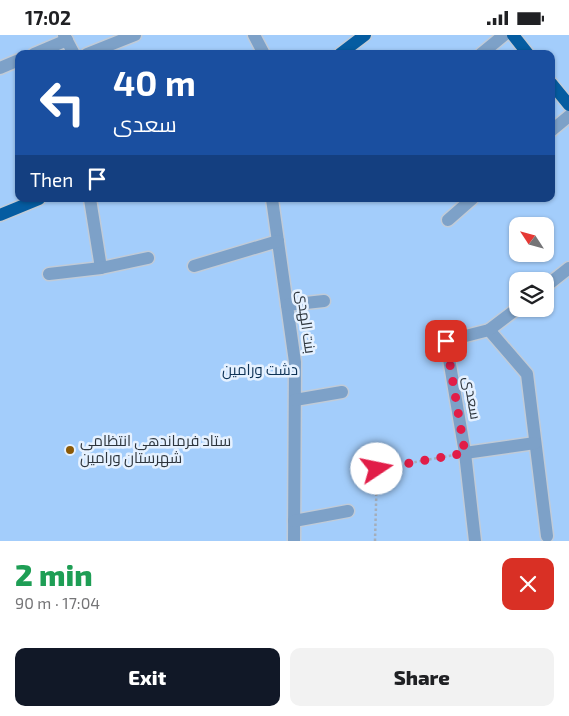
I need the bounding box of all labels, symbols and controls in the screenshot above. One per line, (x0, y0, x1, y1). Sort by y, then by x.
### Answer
text: 17:02 (25, 6, 71, 29)
text: 40 m (113, 61, 196, 103)
icon: left (30, 70, 95, 135)
text: سعدی (113, 110, 177, 136)
icon: arrive (83, 165, 111, 193)
text: Then (30, 168, 73, 191)
north arrow (509, 217, 554, 263)
map controls (509, 217, 554, 317)
button: layers (509, 272, 554, 317)
street label: بنت الهدی (292, 289, 320, 355)
pin (425, 320, 467, 362)
icon: arrive (432, 327, 460, 355)
park label: دشت ورامین (222, 360, 298, 380)
street label: سعدی (458, 375, 486, 421)
place label: ستاد فرماندهی انتظامی شهرستان ورامین (80, 431, 231, 468)
position arrow (350, 442, 402, 494)
marker: ستاد فرماندهی انتظامی شهرستان ورامین (64, 444, 76, 456)
text: 2 min (15, 556, 93, 592)
button: close (502, 558, 554, 610)
text: 90 m · 17:04 (15, 593, 100, 612)
button: Exit (15, 648, 280, 706)
button: Share (290, 648, 554, 706)

